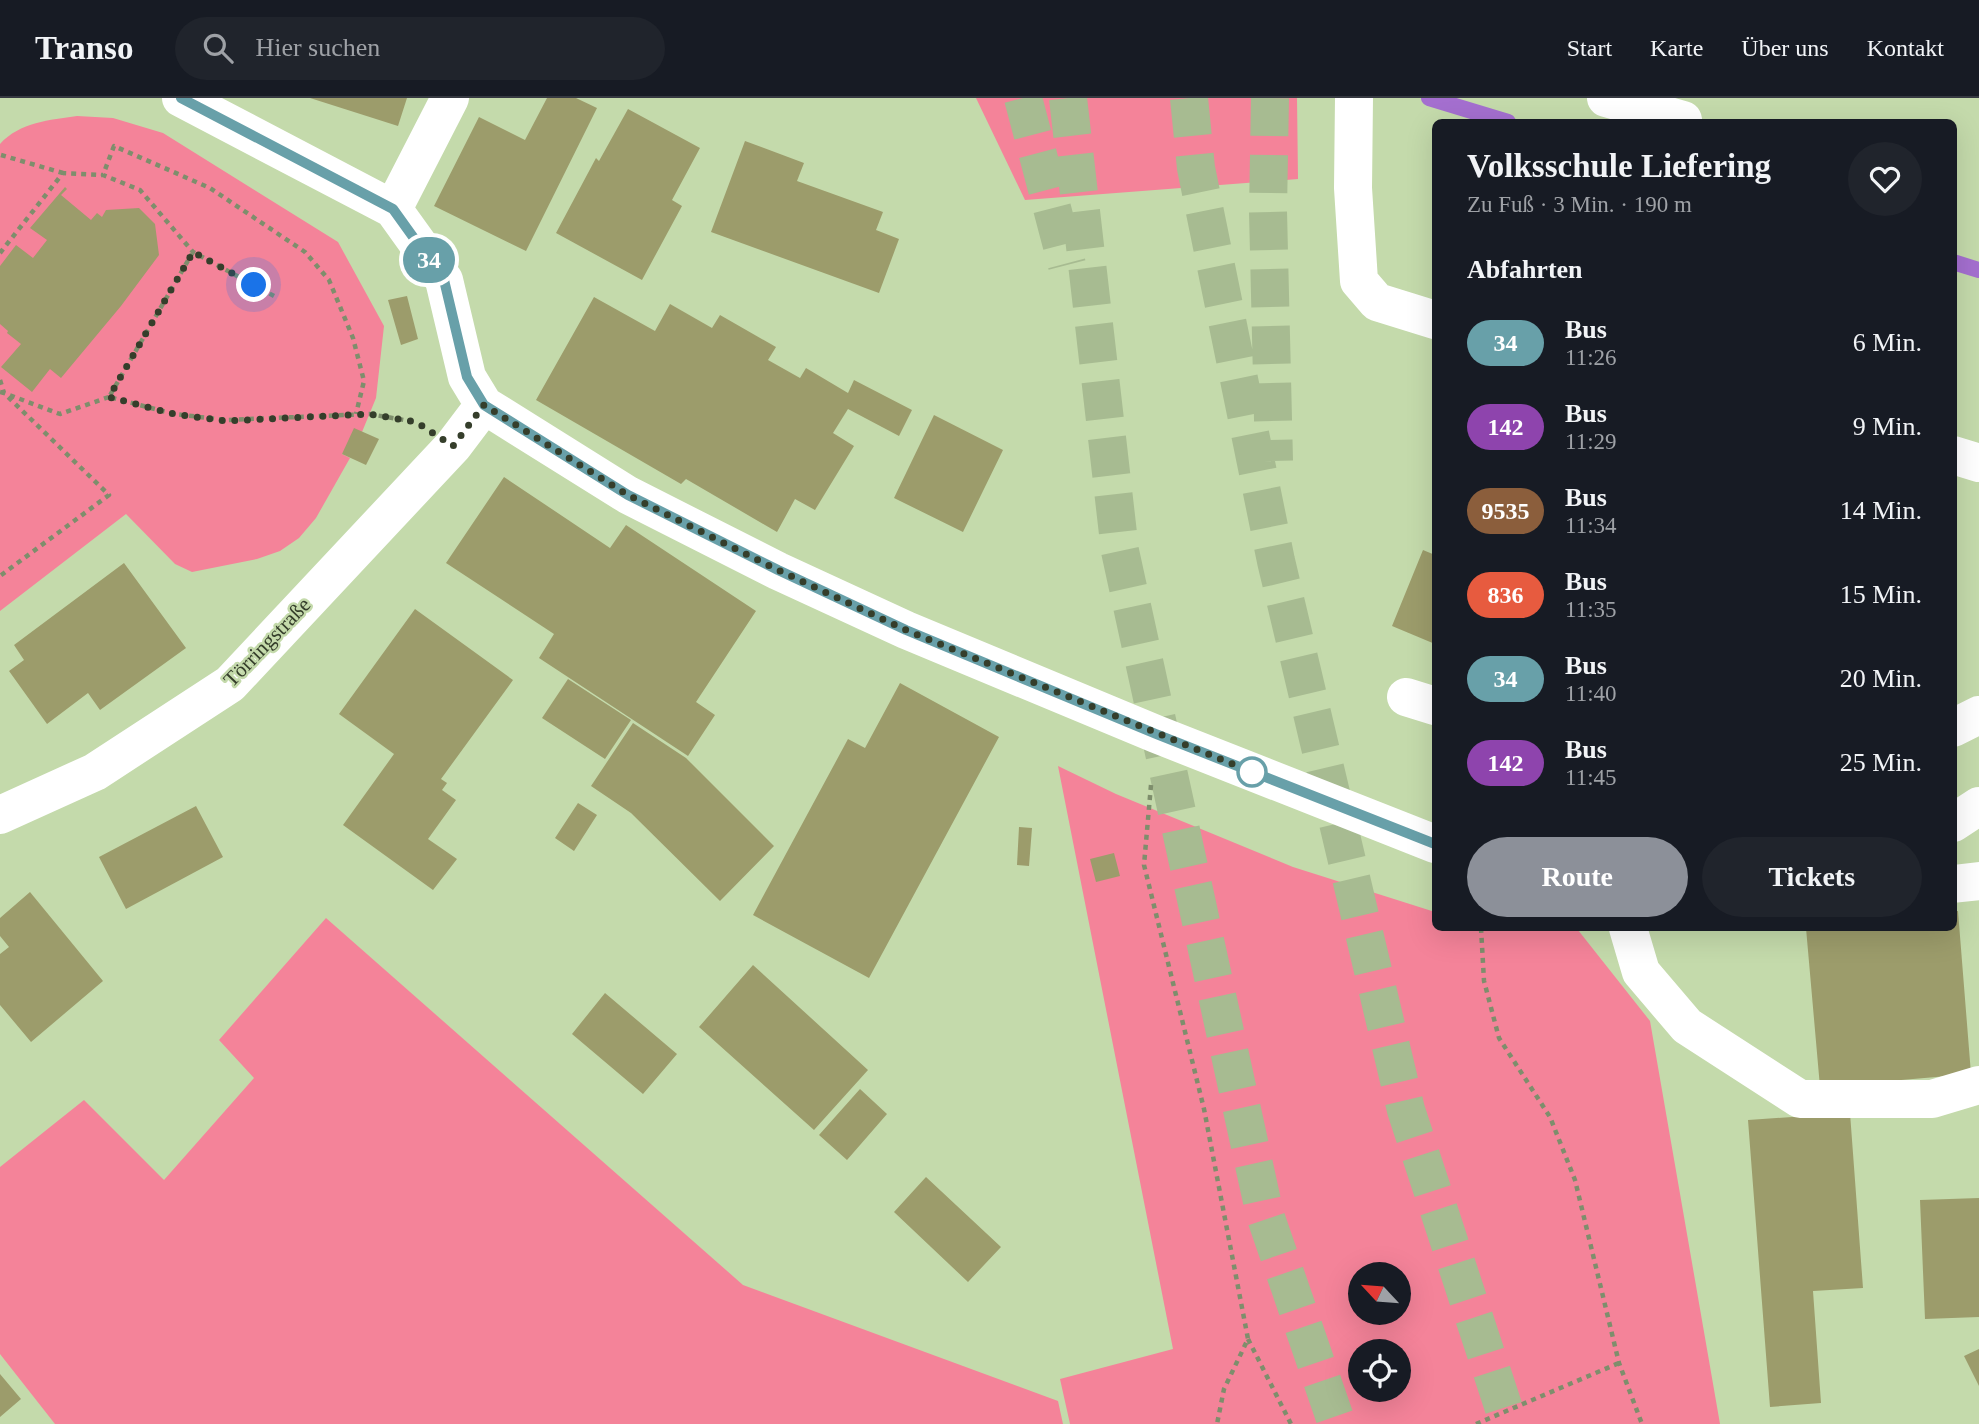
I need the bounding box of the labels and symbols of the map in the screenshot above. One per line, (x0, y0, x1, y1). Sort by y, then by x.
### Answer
line badge: 34 (398, 237, 460, 283)
your location (236, 267, 271, 302)
street label: Törringstraße (219, 593, 315, 691)
unlabelled marker (1237, 757, 1267, 787)
north arrow (1348, 1262, 1410, 1325)

